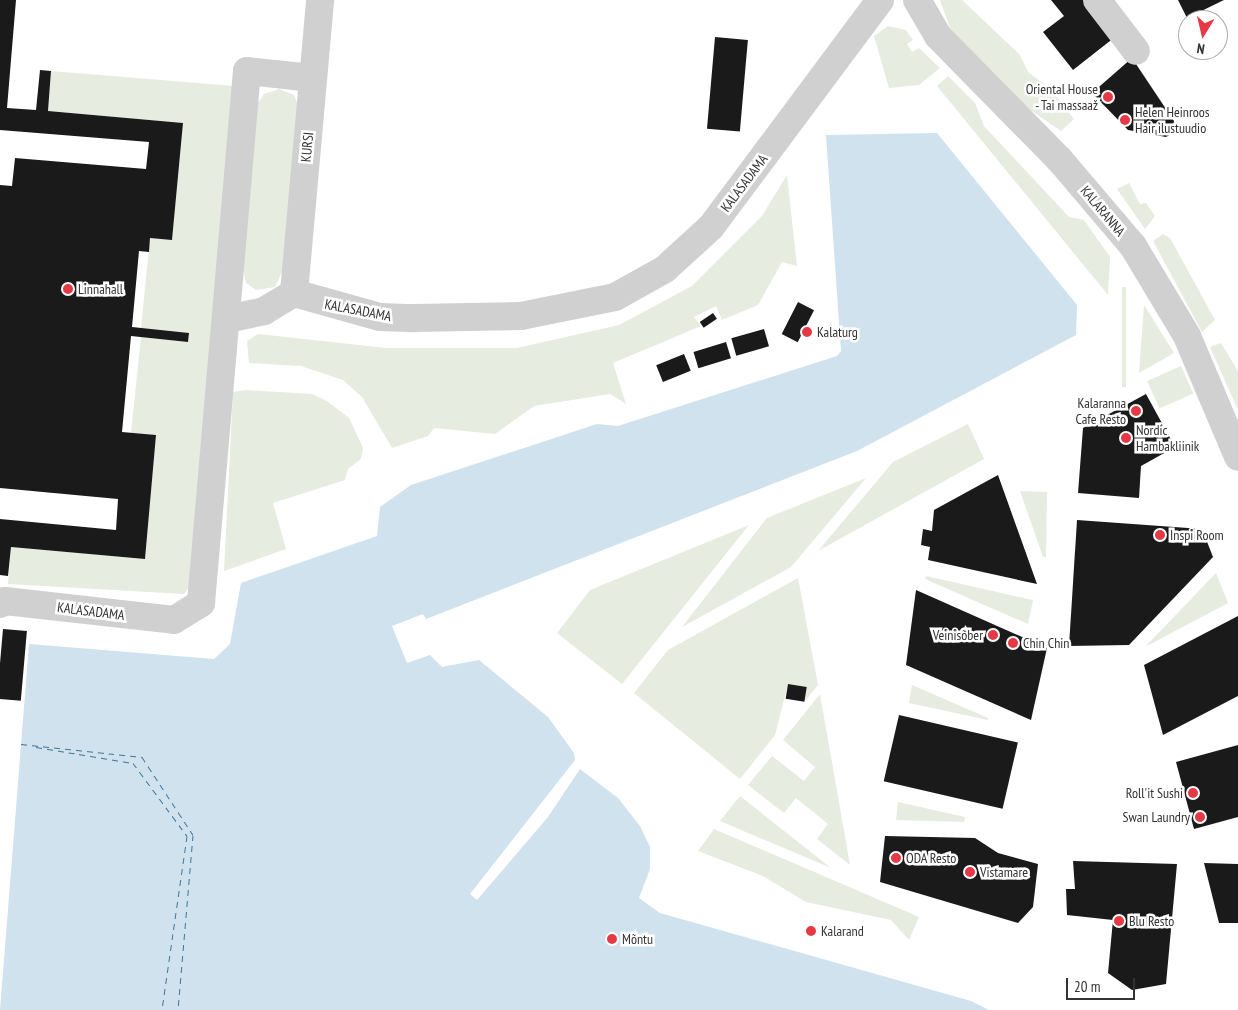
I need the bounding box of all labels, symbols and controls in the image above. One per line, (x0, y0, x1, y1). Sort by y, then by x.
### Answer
north arrow (1178, 10, 1228, 60)
text: N (1196, 39, 1206, 58)
place label: Oriental House - Tai massaaž (1026, 81, 1098, 114)
marker: Oriental House - Tai massaaž (1102, 91, 1114, 103)
place label: Helen Heinroos Hair ilustuudio (1135, 104, 1210, 136)
marker: Helen Heinroos Hair ilustuudio (1119, 114, 1131, 126)
street label: KURSI (297, 131, 317, 163)
street label: KALASADAMA (717, 151, 771, 215)
street label: KALARANNA (1077, 182, 1129, 240)
place label: Linnahall (78, 281, 123, 297)
marker: Linnahall (62, 283, 74, 295)
street label: KALASADAMA (323, 295, 393, 325)
place label: Kalaturg (817, 324, 858, 340)
marker: Kalaturg (801, 326, 813, 338)
place label: Kalaranna Cafe Resto (1075, 395, 1126, 428)
marker: Kalaranna Cafe Resto (1130, 405, 1142, 417)
place label: Nordic Hambakliinik (1136, 422, 1199, 454)
marker: Nordic Hambakliinik (1120, 432, 1132, 444)
place label: Inspi Room (1170, 527, 1224, 543)
marker: Inspi Room (1154, 529, 1166, 541)
street label: KALASADAMA (56, 599, 126, 623)
place label: Veinisõber (933, 627, 983, 643)
marker: Veinisõber (987, 629, 999, 641)
place label: Chin Chin (1023, 635, 1069, 651)
marker: Chin Chin (1007, 637, 1019, 649)
place label: Roll'it Sushi (1126, 785, 1183, 801)
marker: Roll'it Sushi (1187, 787, 1199, 799)
place label: Swan Laundry (1122, 809, 1190, 825)
marker: Swan Laundry (1194, 811, 1206, 823)
place label: ODA Resto (906, 850, 957, 866)
marker: ODA Resto (890, 852, 902, 864)
place label: Vistamare (980, 864, 1028, 880)
marker: Vistamare (964, 866, 976, 878)
place label: Blu Resto (1129, 913, 1174, 929)
marker: Blu Resto (1113, 915, 1125, 927)
place label: Kalarand (821, 923, 864, 939)
marker: Kalarand (805, 925, 817, 937)
place label: Mõntu (622, 931, 653, 947)
marker: Mõntu (606, 933, 618, 945)
scale bar (1068, 968, 1137, 1000)
text: 20 m (1074, 977, 1100, 996)

